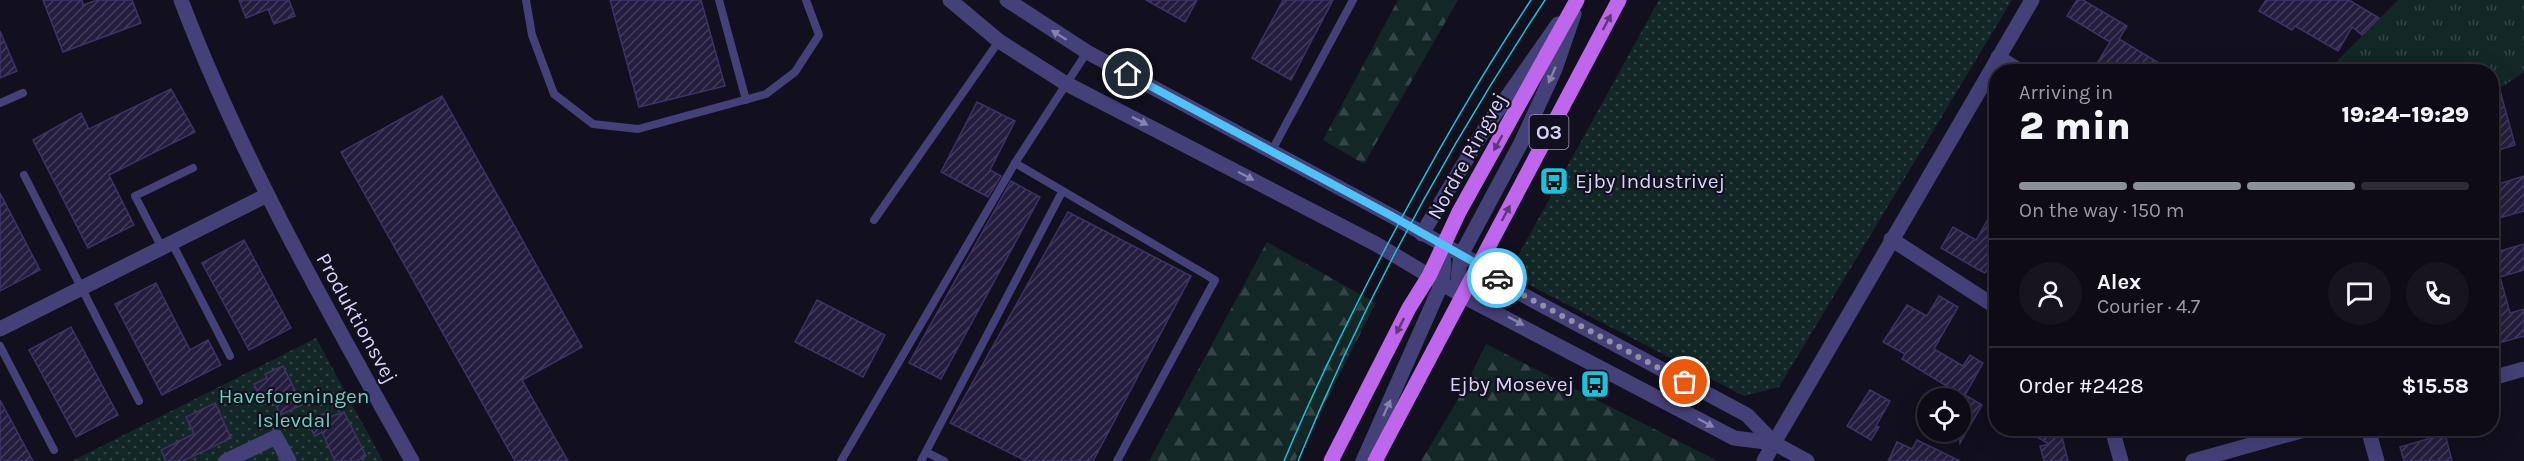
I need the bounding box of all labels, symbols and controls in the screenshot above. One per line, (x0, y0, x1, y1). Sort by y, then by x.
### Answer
one-way arrow (1602, 13, 1612, 30)
one-way arrow (1051, 30, 1067, 41)
pin (1102, 48, 1153, 99)
icon: home (1111, 57, 1144, 90)
one-way arrow (1547, 66, 1557, 84)
text: Arriving in (2019, 81, 2113, 104)
street label: Nordre Ringvej (1422, 89, 1512, 223)
text: 19:24–19:29 (2342, 102, 2469, 128)
text: 2 min (2019, 103, 2131, 149)
road number: O3 (1530, 115, 1568, 149)
one-way arrow (1132, 116, 1149, 126)
one-way arrow (1493, 135, 1503, 152)
bus stop icon: Ejby Industrivej (1538, 165, 1570, 197)
place label: Ejby Industrivej (1575, 169, 1725, 193)
one-way arrow (1238, 171, 1255, 180)
text: On the way · 150 m (2019, 199, 2184, 222)
one-way arrow (1501, 204, 1511, 221)
courier (1467, 248, 1527, 308)
street label: Produktionsvej (311, 249, 403, 387)
icon: car (1481, 262, 1514, 295)
button: person (2019, 262, 2082, 325)
button: chat (2328, 262, 2391, 325)
button: phone (2406, 262, 2469, 325)
text: Alex (2097, 269, 2141, 295)
text: Courier · 4.7 (2097, 295, 2200, 318)
one-way arrow (1507, 317, 1524, 326)
one-way arrow (1395, 318, 1405, 335)
pin (1659, 356, 1710, 407)
icon: bag (1668, 365, 1701, 398)
bus stop icon: Ejby Mosevej (1579, 368, 1611, 400)
place label: Ejby Mosevej (1449, 372, 1574, 396)
text: Order #2428 (2019, 373, 2144, 399)
text: $15.58 (2401, 373, 2469, 399)
park label: Haveforeningen Islevdal (219, 384, 369, 432)
map controls (1917, 388, 1971, 442)
button: locate (1917, 388, 1971, 442)
one-way arrow (1382, 399, 1391, 416)
one-way arrow (1698, 418, 1715, 428)

